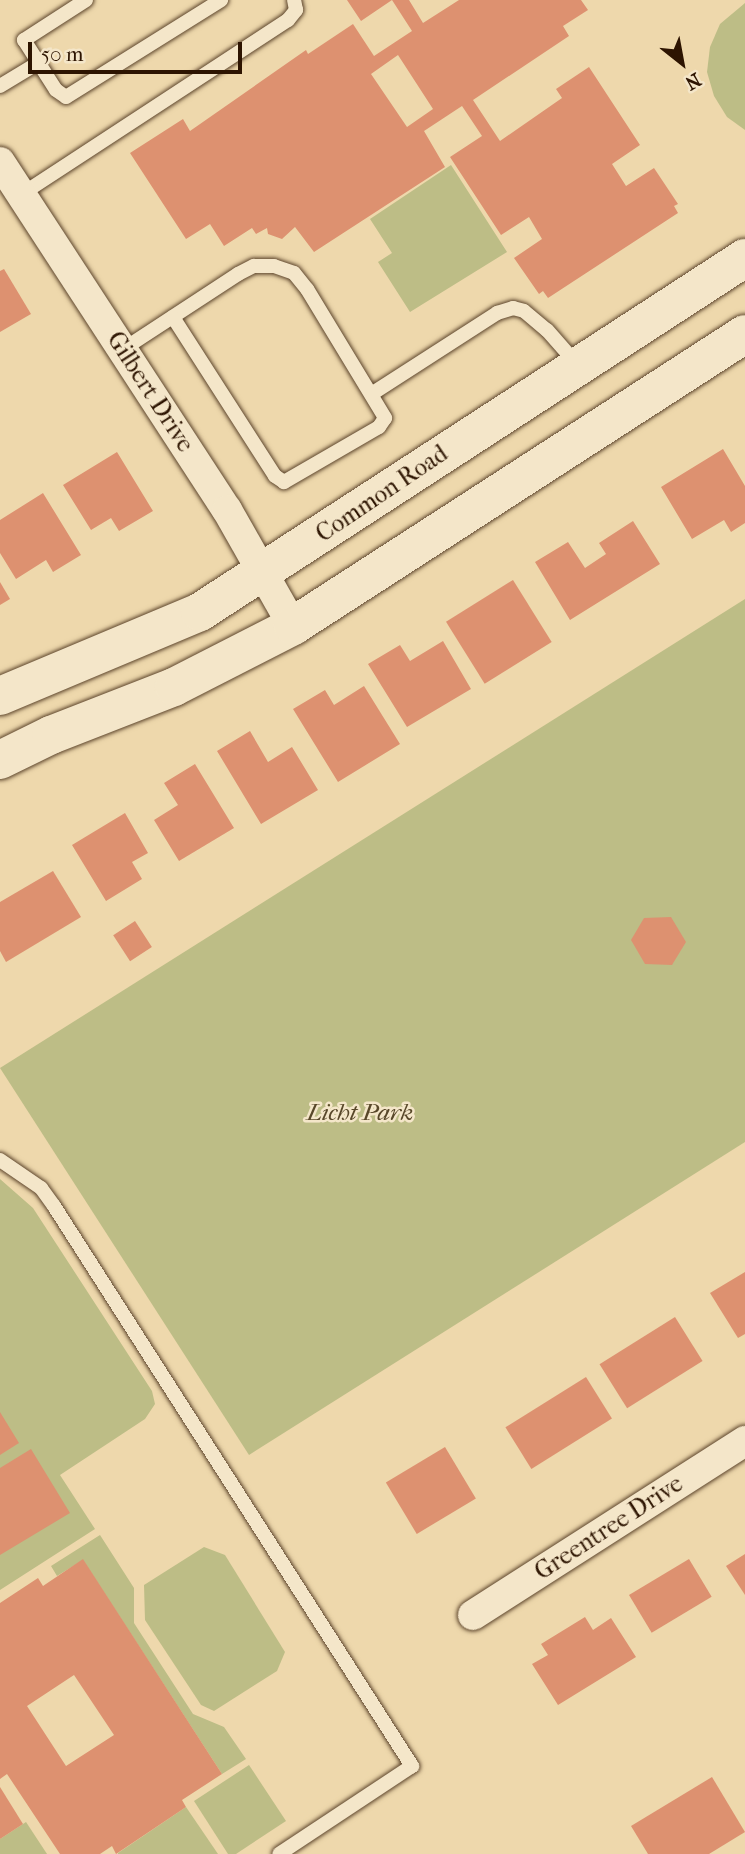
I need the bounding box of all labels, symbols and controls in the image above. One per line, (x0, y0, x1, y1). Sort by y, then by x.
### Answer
scale bar (32, 28, 245, 72)
north arrow (647, 28, 717, 98)
text: 50 m (41, 42, 84, 66)
text: N (681, 68, 705, 94)
street label: Gilbert Drive (100, 326, 200, 458)
street label: Common Road (311, 439, 453, 549)
park label: Licht Park (307, 1099, 413, 1127)
street label: Greentree Drive (530, 1469, 688, 1587)

